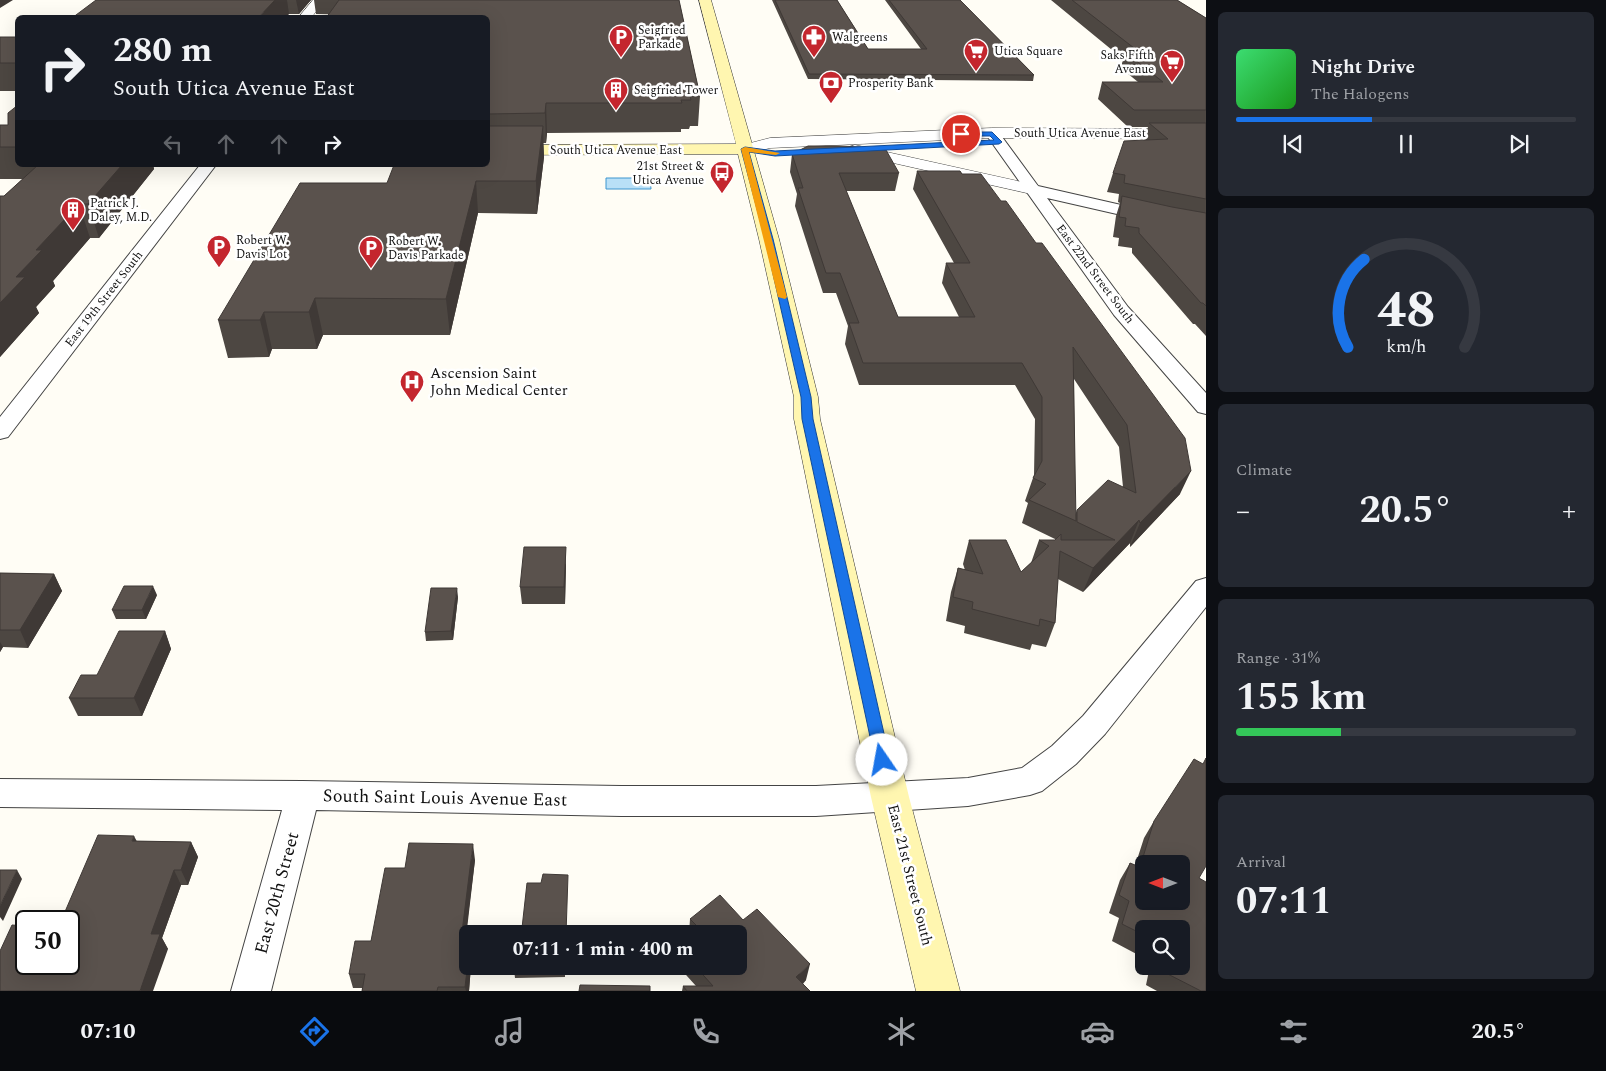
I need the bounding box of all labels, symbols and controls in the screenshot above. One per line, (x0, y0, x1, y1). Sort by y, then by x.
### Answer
place label: Seigfried Parkade (638, 21, 686, 54)
text: 280 m (113, 24, 212, 77)
parking icon: Seigfried Parkade (608, 24, 634, 58)
pharmacy icon: Walgreens (801, 24, 827, 58)
place label: Walgreens (832, 28, 888, 47)
icon: right (30, 35, 95, 100)
supermarket icon: Utica Square (963, 38, 989, 72)
place label: Utica Square (994, 42, 1063, 61)
place label: Saks Fifth Avenue (1101, 46, 1154, 79)
supermarket icon: Saks Fifth Avenue (1159, 49, 1185, 83)
text: Night Drive (1311, 53, 1415, 82)
bank icon: Prosperity Bank (818, 70, 844, 104)
text: South Utica Avenue East (113, 72, 355, 105)
place label: Prosperity Bank (848, 74, 934, 93)
building icon: Seigfried Tower (603, 77, 629, 111)
place label: Seigfried Tower (634, 81, 719, 100)
text: The Halogens (1311, 82, 1409, 106)
pin (940, 113, 982, 155)
icon: arrive (947, 120, 975, 148)
street label: South Utica Avenue East (1014, 124, 1146, 143)
icon: left (159, 130, 187, 158)
icon: ahead (212, 130, 240, 158)
icon: ahead (265, 130, 293, 158)
icon: right (318, 130, 346, 158)
icon: previous (1279, 130, 1307, 158)
icon: pause (1392, 130, 1420, 158)
icon: next (1505, 130, 1533, 158)
street label: South Utica Avenue East (550, 141, 682, 160)
place label: 21st Street & Utica Avenue (632, 157, 705, 190)
bus stop icon: 21st Street & Utica Avenue (709, 160, 735, 194)
place label: Patrick J. Daley, M.D. (90, 194, 152, 227)
building icon: Patrick J. Daley, M.D. (60, 197, 86, 231)
street label: East 22nd Street South (1051, 220, 1139, 328)
place label: Robert W. Davis Lot (236, 231, 289, 264)
place label: Robert W. Davis Parkade (388, 232, 464, 265)
parking icon: Robert W. Davis Lot (206, 234, 232, 268)
parking icon: Robert W. Davis Parkade (358, 235, 384, 269)
street label: East 19th Street South (60, 247, 148, 351)
text: 48 (1377, 271, 1435, 350)
text: km/h (1386, 333, 1426, 360)
place label: Ascension Saint John Medical Center (430, 362, 568, 402)
hospital icon: Ascension Saint John Medical Center (399, 369, 425, 403)
text: Climate (1236, 458, 1292, 482)
text: 20.5° (1359, 482, 1453, 540)
text: − (1236, 490, 1250, 533)
text: + (1562, 490, 1576, 533)
text: Range · 31% (1236, 646, 1320, 670)
text: 155 km (1236, 669, 1367, 727)
position arrow (855, 733, 907, 785)
street label: South Saint Louis Avenue East (323, 782, 567, 814)
street label: East 21st Street South (881, 802, 939, 948)
street label: East 20th Street (248, 829, 306, 957)
text: Arrival (1236, 850, 1286, 874)
north arrow (1135, 855, 1190, 910)
map controls (1135, 855, 1190, 975)
text: 07:11 (1236, 873, 1331, 931)
speed limit sign: 50 (15, 910, 80, 975)
button: search (1135, 920, 1190, 975)
text: 07:11 · 1 min · 400 m (513, 935, 693, 964)
icon: directions (297, 1014, 332, 1049)
icon: music (492, 1014, 527, 1049)
icon: phone (688, 1014, 723, 1049)
icon: climate (884, 1014, 919, 1049)
icon: car (1080, 1014, 1115, 1049)
icon: filters (1276, 1014, 1311, 1049)
text: 07:10 (80, 1015, 136, 1048)
text: 20.5° (1472, 1015, 1526, 1048)

